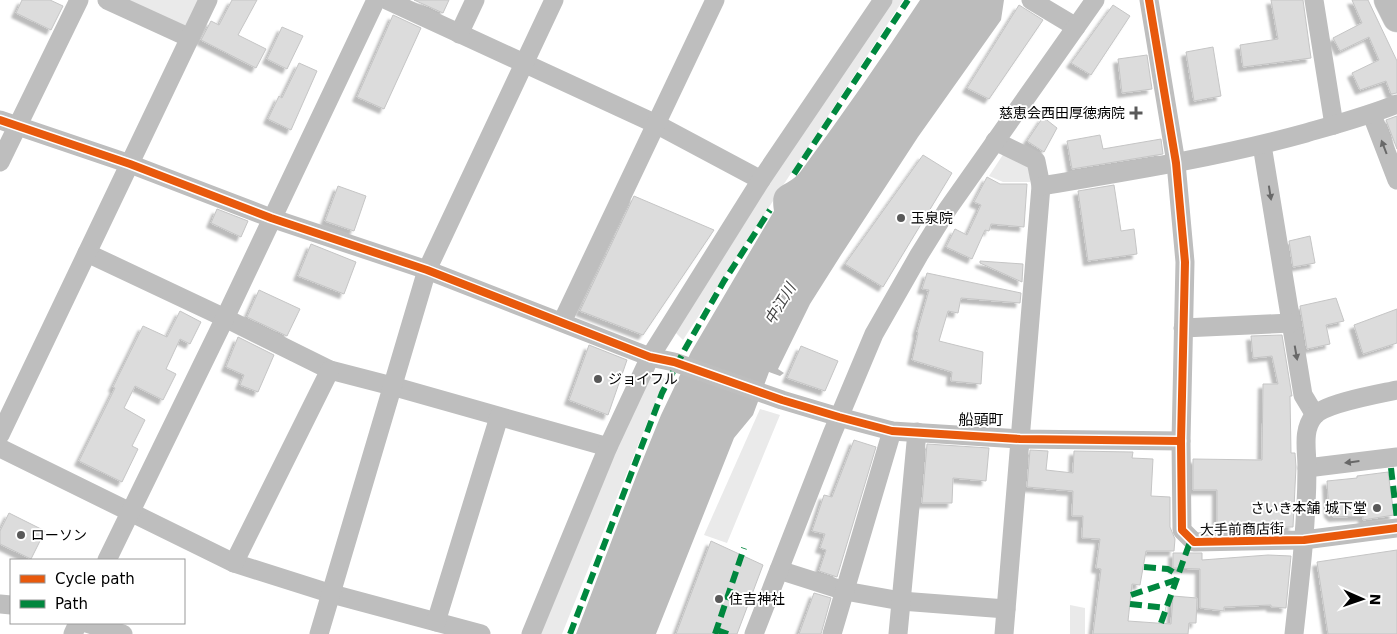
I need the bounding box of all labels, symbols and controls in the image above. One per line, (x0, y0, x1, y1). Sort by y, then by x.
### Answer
place label: 慈恵会西田厚徳病院 (999, 105, 1125, 121)
marker: 慈恵会西田厚徳病院 (1129, 106, 1143, 120)
one-way arrow (1380, 139, 1388, 154)
one-way arrow (1266, 185, 1274, 201)
place label: 玉泉院 (911, 210, 953, 226)
marker: 玉泉院 (895, 212, 907, 224)
water label: 中江川 (761, 278, 800, 328)
one-way arrow (1292, 346, 1300, 362)
place label: ジョイフル (608, 371, 678, 387)
marker: ジョイフル (592, 373, 604, 385)
district label: 船頭町 (958, 411, 1004, 429)
one-way arrow (1344, 458, 1360, 466)
place label: さいき本舗 城下堂 (1251, 500, 1367, 516)
marker: さいき本舗 城下堂 (1371, 502, 1383, 514)
street label: 大手前商店街 (1200, 520, 1284, 538)
place label: ローソン (31, 527, 87, 543)
marker: ローソン (15, 529, 27, 541)
legend (10, 559, 185, 624)
text: Cycle path (55, 570, 135, 588)
north arrow (1337, 574, 1387, 624)
place label: 住吉神社 (729, 591, 785, 607)
marker: 住吉神社 (713, 593, 725, 605)
text: N (1367, 593, 1383, 606)
text: Path (55, 595, 88, 613)

